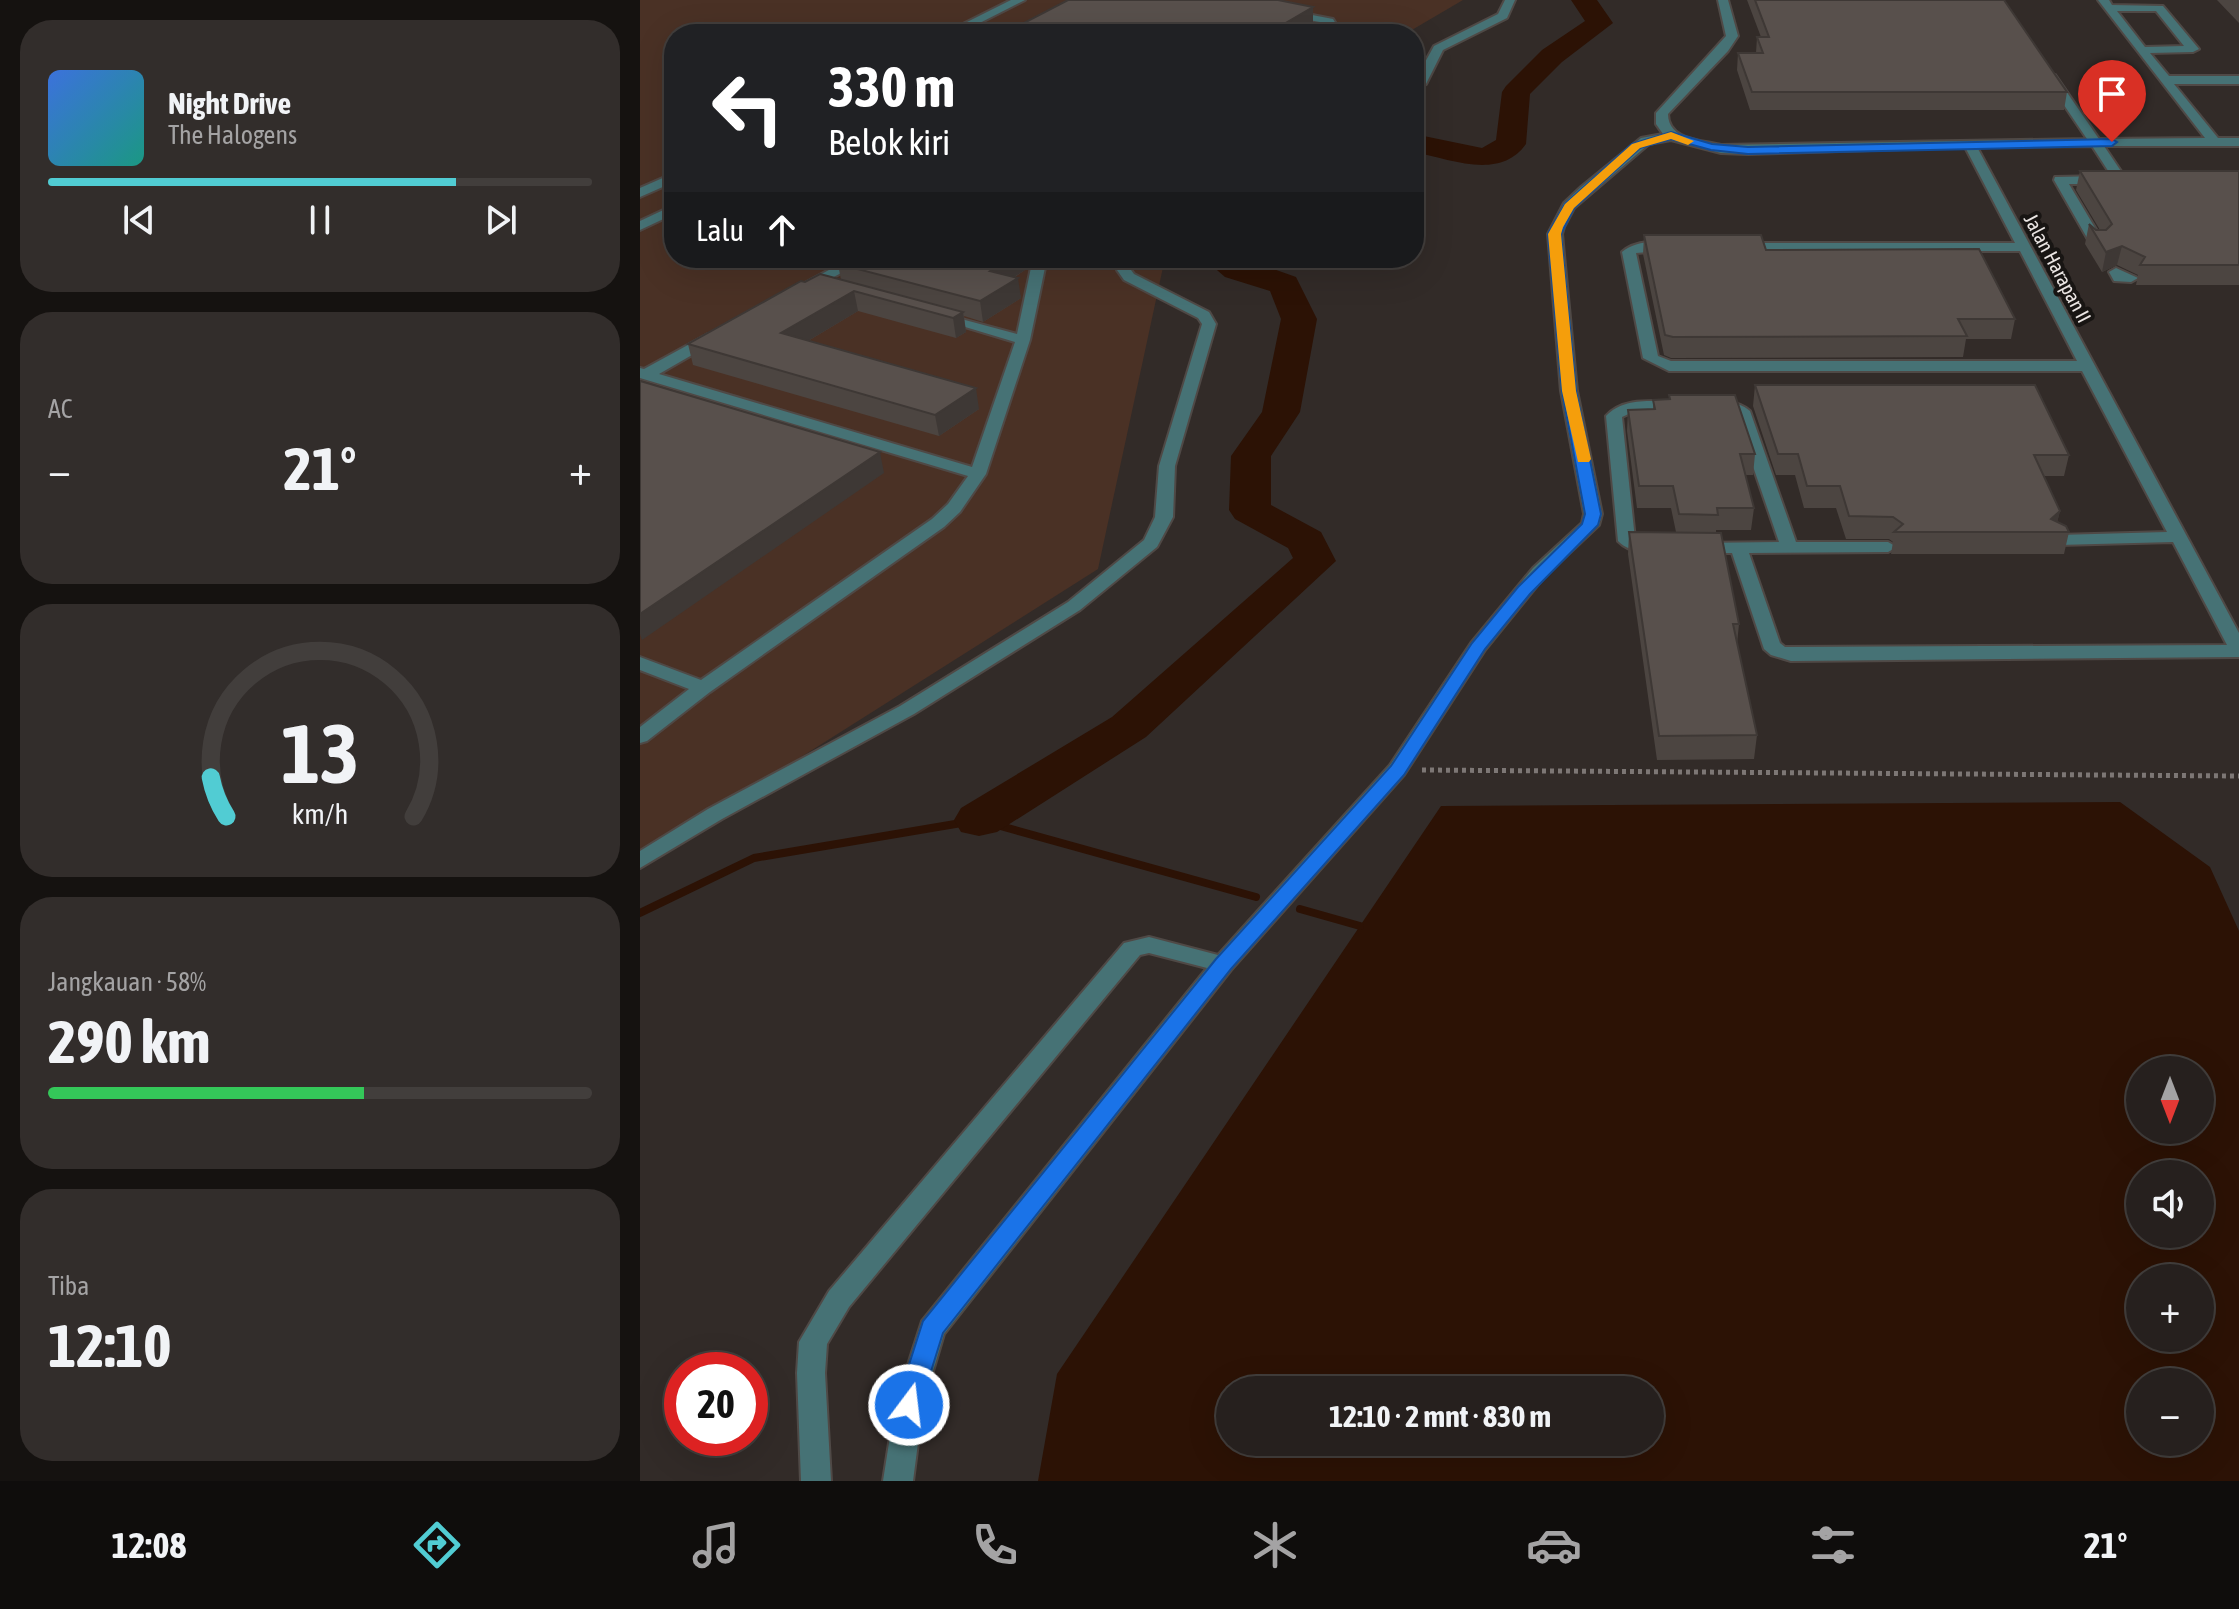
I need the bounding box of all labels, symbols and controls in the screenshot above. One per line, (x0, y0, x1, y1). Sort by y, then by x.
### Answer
text: 330 m (828, 55, 955, 119)
icon: left (696, 56, 800, 160)
pin (2078, 60, 2146, 142)
icon: arrive (2090, 72, 2134, 116)
text: Night Drive (168, 86, 291, 120)
text: The Halogens (168, 120, 297, 150)
text: Belok kiri (828, 121, 950, 163)
icon: previous (117, 198, 161, 242)
icon: pause (298, 198, 342, 242)
icon: next (479, 198, 523, 242)
icon: ahead (760, 208, 804, 252)
street label: Jalan Harapan II (2020, 210, 2096, 326)
text: Lalu (696, 213, 744, 247)
text: AC (48, 394, 72, 424)
text: 21° (284, 434, 356, 503)
text: − (48, 444, 71, 494)
text: + (569, 444, 592, 494)
text: 13 (281, 704, 359, 800)
text: km/h (292, 797, 348, 830)
text: Jangkauan · 58% (48, 967, 206, 997)
text: 290 km (48, 1007, 210, 1076)
north arrow (2126, 1056, 2214, 1144)
map controls (2126, 1056, 2214, 1456)
button: sound (2126, 1160, 2214, 1248)
button: + (2126, 1264, 2214, 1352)
text: Tiba (48, 1271, 89, 1301)
text: 12:10 (48, 1311, 171, 1380)
speed limit sign: 20 (664, 1352, 768, 1456)
position arrow (867, 1363, 951, 1447)
button: − (2126, 1368, 2214, 1456)
text: 12:10 · 2 mnt · 830 m (1329, 1399, 1551, 1433)
icon: directions (409, 1517, 465, 1573)
icon: music (688, 1517, 744, 1573)
icon: phone (967, 1517, 1023, 1573)
icon: climate (1247, 1517, 1303, 1573)
icon: car (1526, 1517, 1582, 1573)
icon: filters (1805, 1517, 1861, 1573)
text: 12:08 (112, 1524, 186, 1566)
text: 21° (2084, 1524, 2127, 1566)

